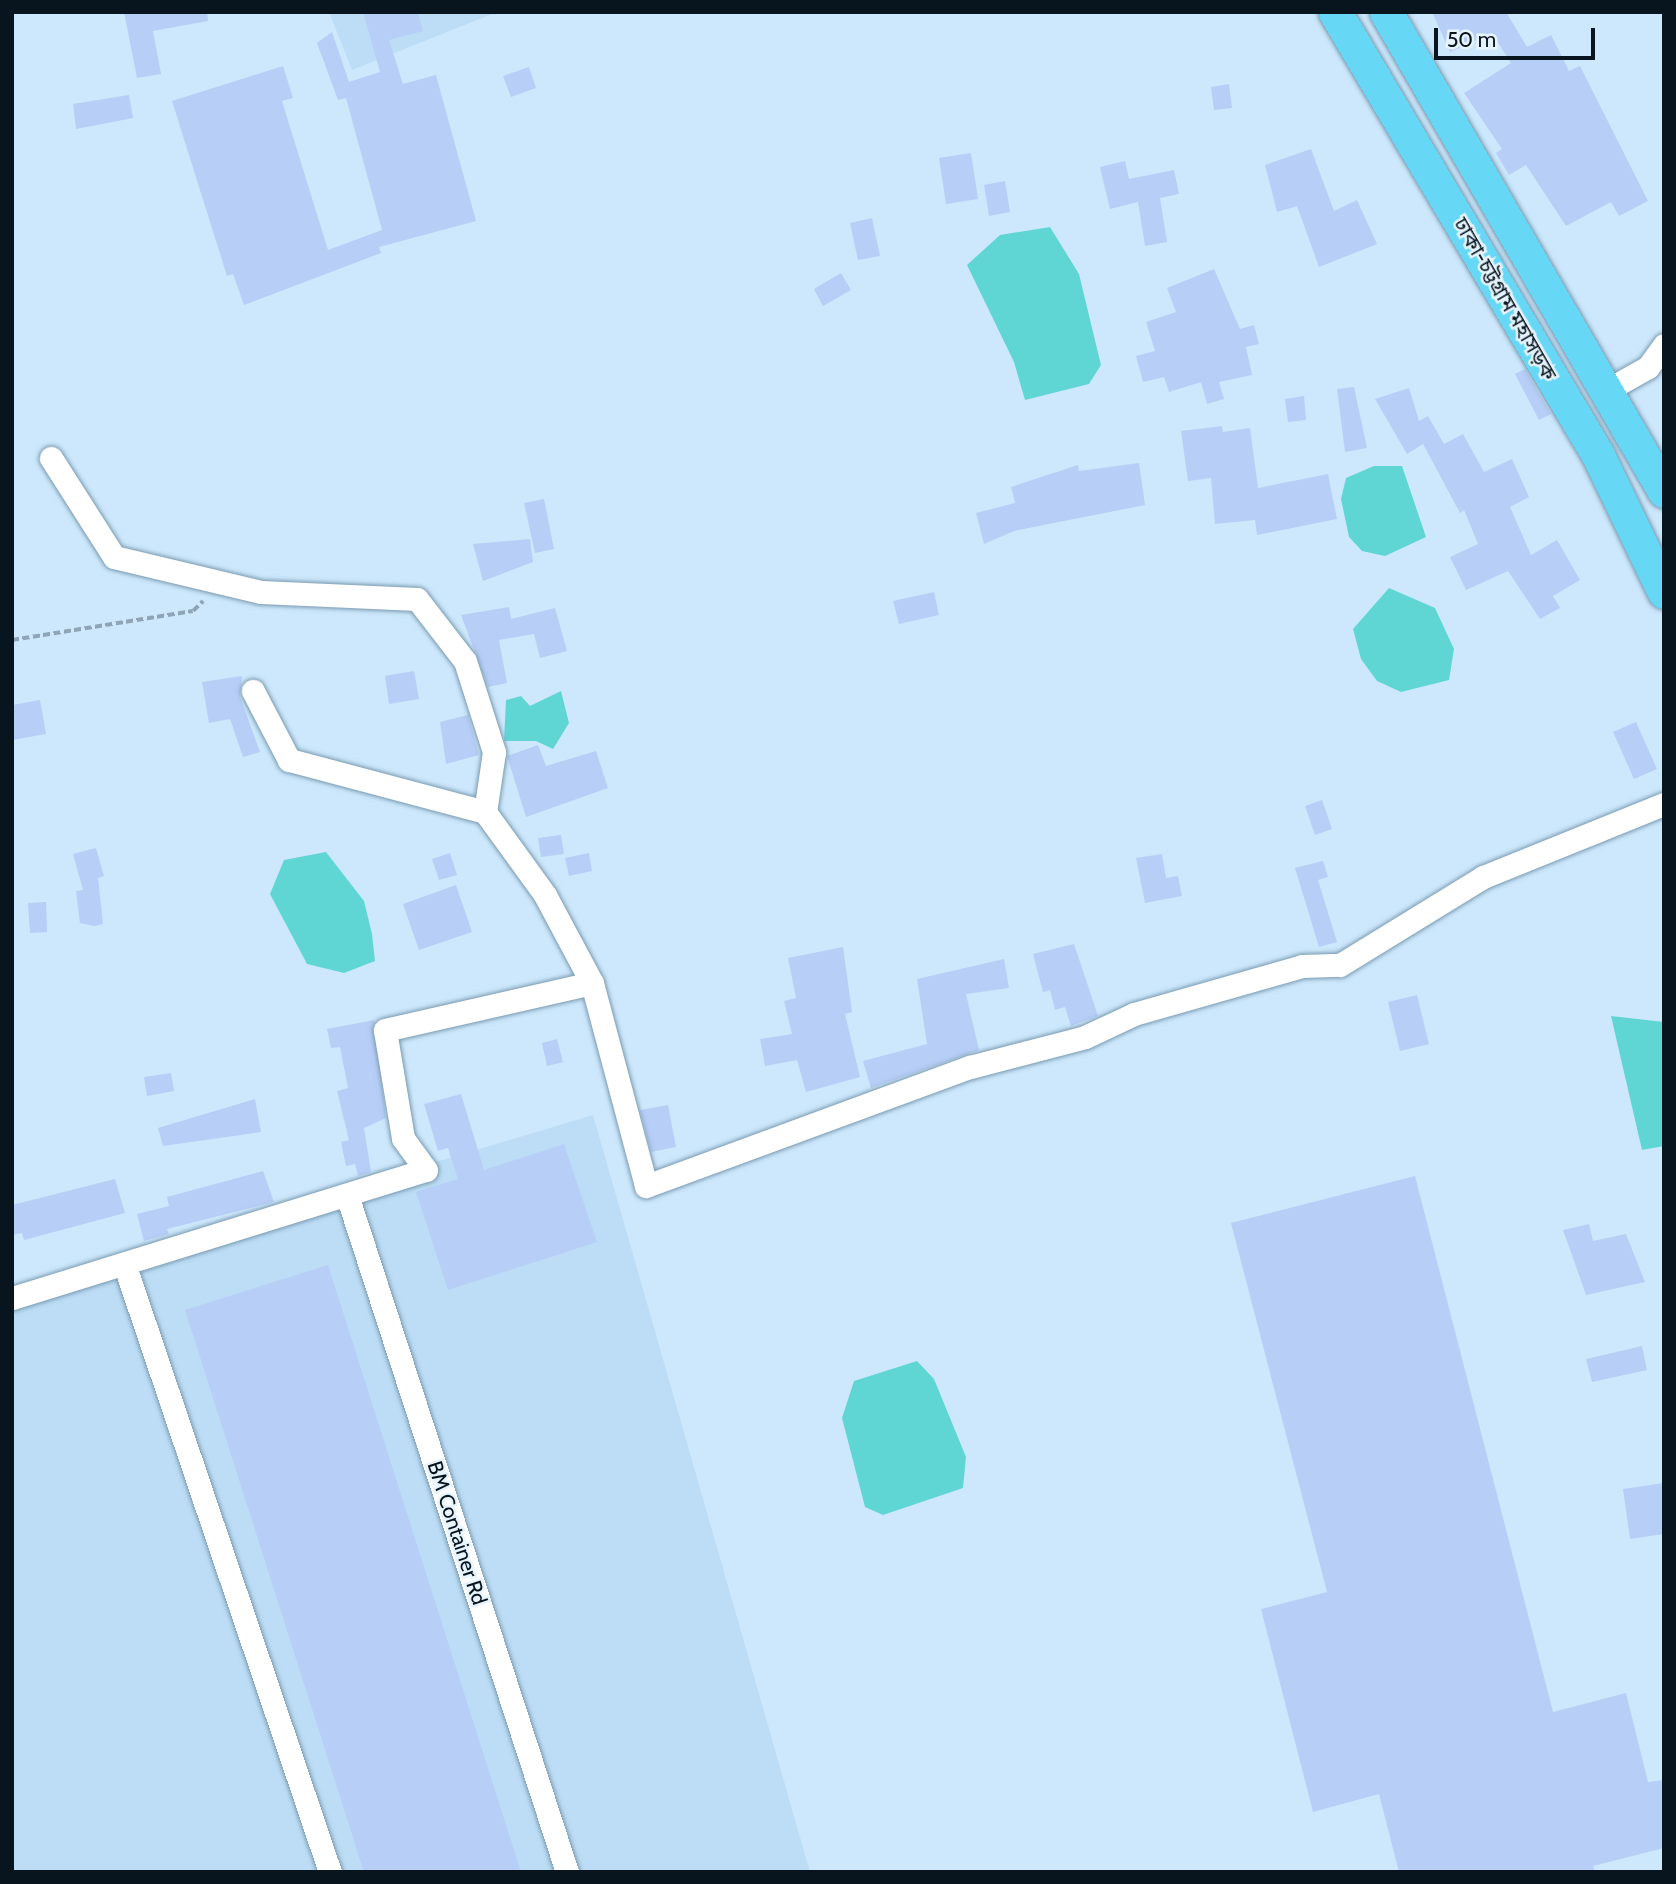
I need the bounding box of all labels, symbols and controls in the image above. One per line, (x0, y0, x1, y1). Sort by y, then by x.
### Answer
scale bar (1438, 14, 1599, 58)
text: 50 m (1447, 27, 1496, 52)
street label: ঢাকা-চট্টগ্রাম মহাসড়ক (1448, 213, 1562, 385)
street label: BM Container Rd (422, 1458, 492, 1608)

